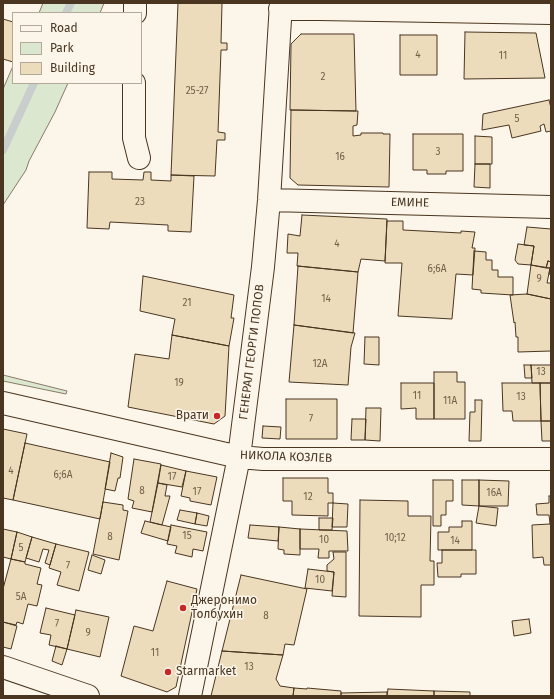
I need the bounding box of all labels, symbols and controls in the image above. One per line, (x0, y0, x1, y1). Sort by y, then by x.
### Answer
legend (12, 12, 142, 84)
text: Road (50, 21, 78, 35)
text: Park (50, 41, 74, 55)
house number: 4 (415, 49, 421, 61)
house number: 11 (499, 50, 507, 62)
text: Building (50, 61, 95, 75)
house number: 2 (321, 71, 325, 83)
house number: 25-27 (186, 85, 208, 97)
house number: 5 (514, 113, 520, 125)
house number: 3 (436, 146, 440, 158)
house number: 16 (335, 151, 345, 163)
street label: ЕМИНЕ (391, 195, 429, 211)
house number: 23 (135, 196, 145, 208)
house number: 4 (334, 238, 340, 250)
house number: 6;6А (428, 263, 446, 275)
house number: 9 (536, 273, 542, 285)
street label: ГЕНЕРАЛ ГЕОРГИ ПОПОВ (237, 283, 267, 421)
house number: 14 (321, 293, 331, 305)
house number: 21 (182, 297, 192, 309)
house number: 12А (312, 358, 328, 370)
house number: 13 (536, 366, 546, 378)
house number: 19 (174, 377, 184, 389)
house number: 11 (413, 390, 421, 402)
house number: 13 (516, 391, 526, 403)
house number: 11А (443, 395, 457, 407)
place label: Врати (176, 409, 209, 423)
marker: Врати (212, 411, 222, 421)
house number: 7 (309, 413, 313, 425)
street label: НИКОЛА КОЗЛЕВ (240, 448, 332, 466)
house number: 4 (8, 465, 14, 477)
house number: 6;6А (54, 469, 72, 481)
house number: 17 (168, 471, 176, 483)
house number: 8 (139, 485, 145, 497)
house number: 17 (193, 486, 201, 498)
house number: 16А (486, 487, 502, 499)
house number: 12 (303, 491, 313, 503)
house number: 15 (182, 530, 192, 542)
house number: 8 (107, 531, 113, 543)
house number: 10;12 (384, 532, 406, 544)
house number: 10 (319, 534, 329, 546)
house number: 14 (450, 535, 460, 547)
house number: 5 (18, 542, 24, 554)
house number: 7 (66, 560, 70, 572)
house number: 10 (315, 574, 325, 586)
house number: 5А (16, 591, 26, 603)
place label: Джеронимо Толбухин (191, 594, 257, 622)
marker: Джеронимо Толбухин (178, 603, 188, 613)
house number: 8 (263, 610, 269, 622)
house number: 7 (55, 618, 59, 630)
house number: 9 (85, 627, 91, 639)
house number: 11 (151, 647, 159, 659)
house number: 13 (244, 661, 254, 673)
place label: Starmarket (176, 665, 236, 679)
marker: Starmarket (163, 667, 173, 677)

